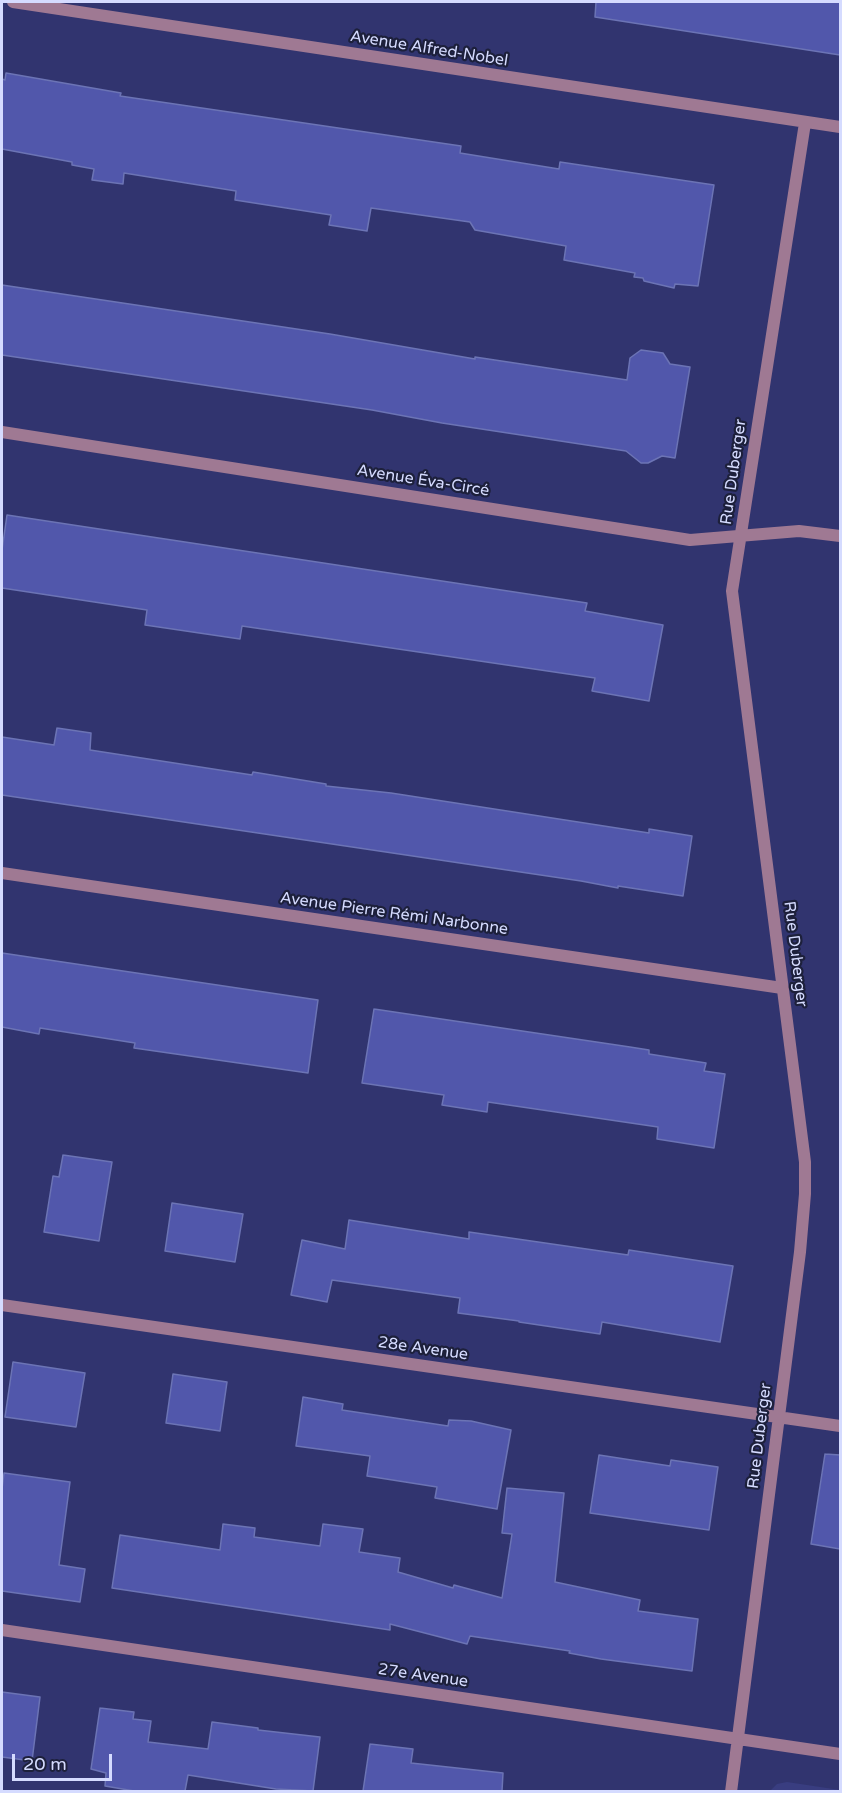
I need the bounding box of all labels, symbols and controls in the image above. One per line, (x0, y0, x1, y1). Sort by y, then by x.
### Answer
street label: Avenue Alfred-Nobel (349, 27, 509, 71)
street label: Rue Duberger (717, 418, 751, 526)
street label: Avenue Éva-Circé (355, 461, 491, 501)
street label: Avenue Pierre Rémi Narbonne (279, 888, 509, 940)
street label: Rue Duberger (779, 900, 811, 1008)
street label: 28e Avenue (377, 1333, 469, 1365)
street label: Rue Duberger (744, 1382, 776, 1490)
street label: 27e Avenue (377, 1660, 469, 1692)
scale bar (15, 1742, 116, 1780)
text: 20 m (23, 1753, 67, 1775)

